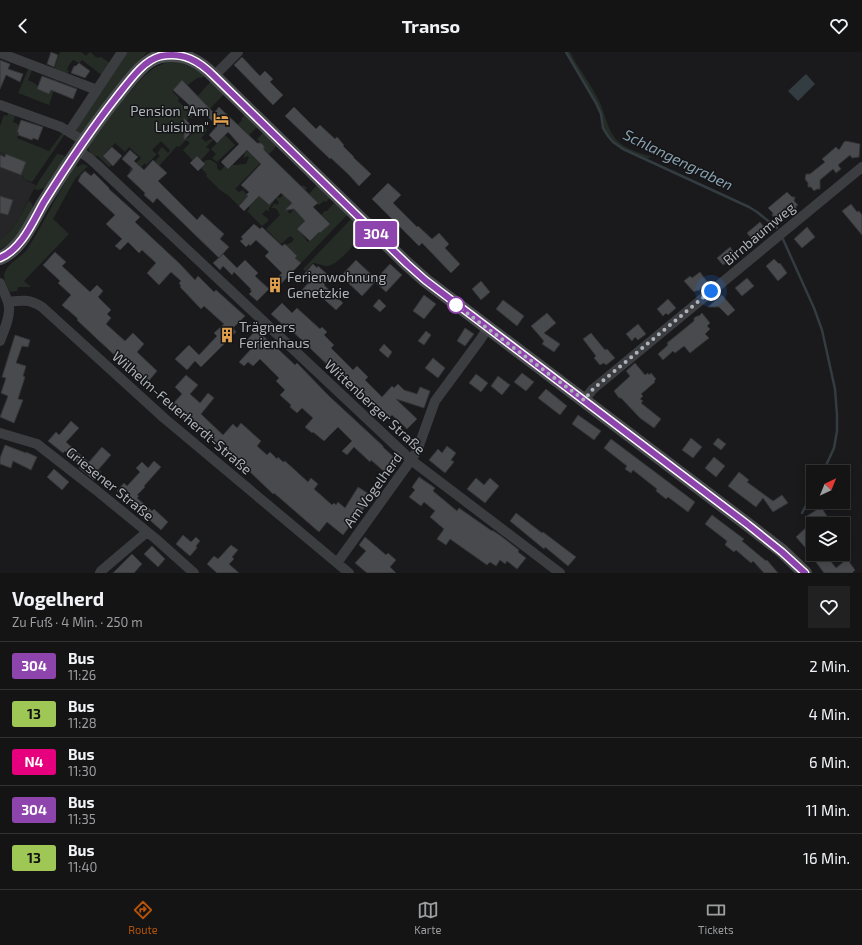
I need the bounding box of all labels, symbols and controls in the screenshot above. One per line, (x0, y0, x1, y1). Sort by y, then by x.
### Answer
icon: back (12, 15, 34, 37)
text: Transo (402, 15, 460, 37)
icon: heart (828, 15, 850, 37)
place label: Pension "Am Luisium" (130, 102, 209, 135)
hotel icon: Pension "Am Luisium" (212, 110, 230, 128)
water label: Schlangengraben (621, 125, 736, 193)
street label: Birnbaumweg (719, 199, 798, 269)
line badge: 304 (353, 221, 399, 247)
text: 304 (363, 225, 389, 242)
place label: Ferienwohnung Genetzkie (287, 268, 386, 301)
building icon: Ferienwohnung Genetzkie (266, 276, 284, 294)
your location (701, 281, 721, 301)
unlabelled marker (447, 296, 465, 314)
place label: Trägners Ferienhaus (239, 318, 310, 351)
building icon: Trägners Ferienhaus (218, 326, 236, 344)
street label: Wilhelm-Feuerherdt-Straße (109, 347, 256, 478)
street label: Wittenberger Straße (322, 356, 429, 458)
street label: Griesener Straße (63, 443, 157, 524)
street label: Am Vogelherd (340, 449, 405, 530)
north arrow (806, 465, 850, 509)
map controls (806, 465, 850, 561)
button: layers (806, 517, 850, 561)
button: heart (808, 586, 850, 628)
text: Vogelherd (12, 587, 104, 610)
text: Zu Fuß · 4 Min. · 250 m (12, 614, 143, 630)
text: Bus (68, 649, 94, 667)
text: 304 (21, 657, 47, 674)
text: 2 Min. (809, 657, 850, 675)
text: 11:26 (68, 667, 96, 683)
text: Bus (68, 697, 94, 715)
text: 13 (27, 705, 41, 722)
text: 4 Min. (808, 705, 850, 723)
text: 11:28 (68, 715, 97, 731)
text: Bus (68, 745, 94, 763)
text: N4 (24, 753, 44, 770)
text: 6 Min. (809, 753, 850, 771)
text: 11:30 (68, 763, 96, 779)
text: Bus (68, 793, 94, 811)
text: 304 (21, 801, 47, 818)
text: 11 Min. (806, 801, 850, 819)
text: 11:35 (68, 811, 96, 827)
text: Bus (68, 841, 94, 859)
text: 13 (27, 849, 41, 866)
text: 16 Min. (803, 849, 850, 867)
text: 11:40 (68, 859, 97, 875)
tab: Route (128, 899, 158, 936)
tab: Karte (414, 899, 441, 936)
tab: Tickets (698, 899, 734, 936)

